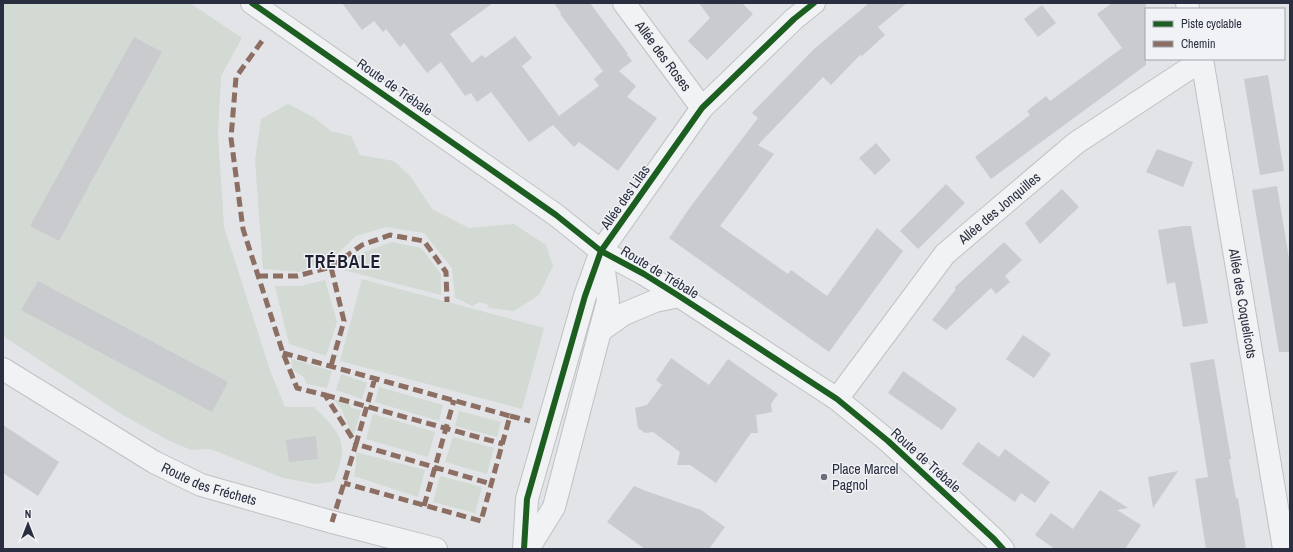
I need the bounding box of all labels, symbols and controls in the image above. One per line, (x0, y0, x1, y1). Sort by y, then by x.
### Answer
legend (1145, 8, 1285, 60)
street label: Allée des Roses (631, 16, 696, 95)
text: Piste cyclable (1181, 16, 1242, 32)
text: Chemin (1181, 36, 1215, 52)
street label: Route de Trébale (354, 54, 436, 120)
street label: Allée des Lilas (596, 161, 654, 234)
street label: Allée des Jonquilles (954, 168, 1044, 249)
street label: Route de Trébale (618, 242, 702, 302)
street label: Allée des Coquelicots (1225, 246, 1261, 360)
district label: TRÉBALE (305, 249, 381, 274)
street label: Route de Trébale (887, 424, 965, 496)
street label: Route des Fréchets (159, 458, 259, 509)
place label: Place Marcel Pagnol (832, 460, 898, 494)
marker: Place Marcel Pagnol (819, 472, 829, 482)
north arrow (8, 504, 48, 544)
text: N (25, 507, 31, 521)

